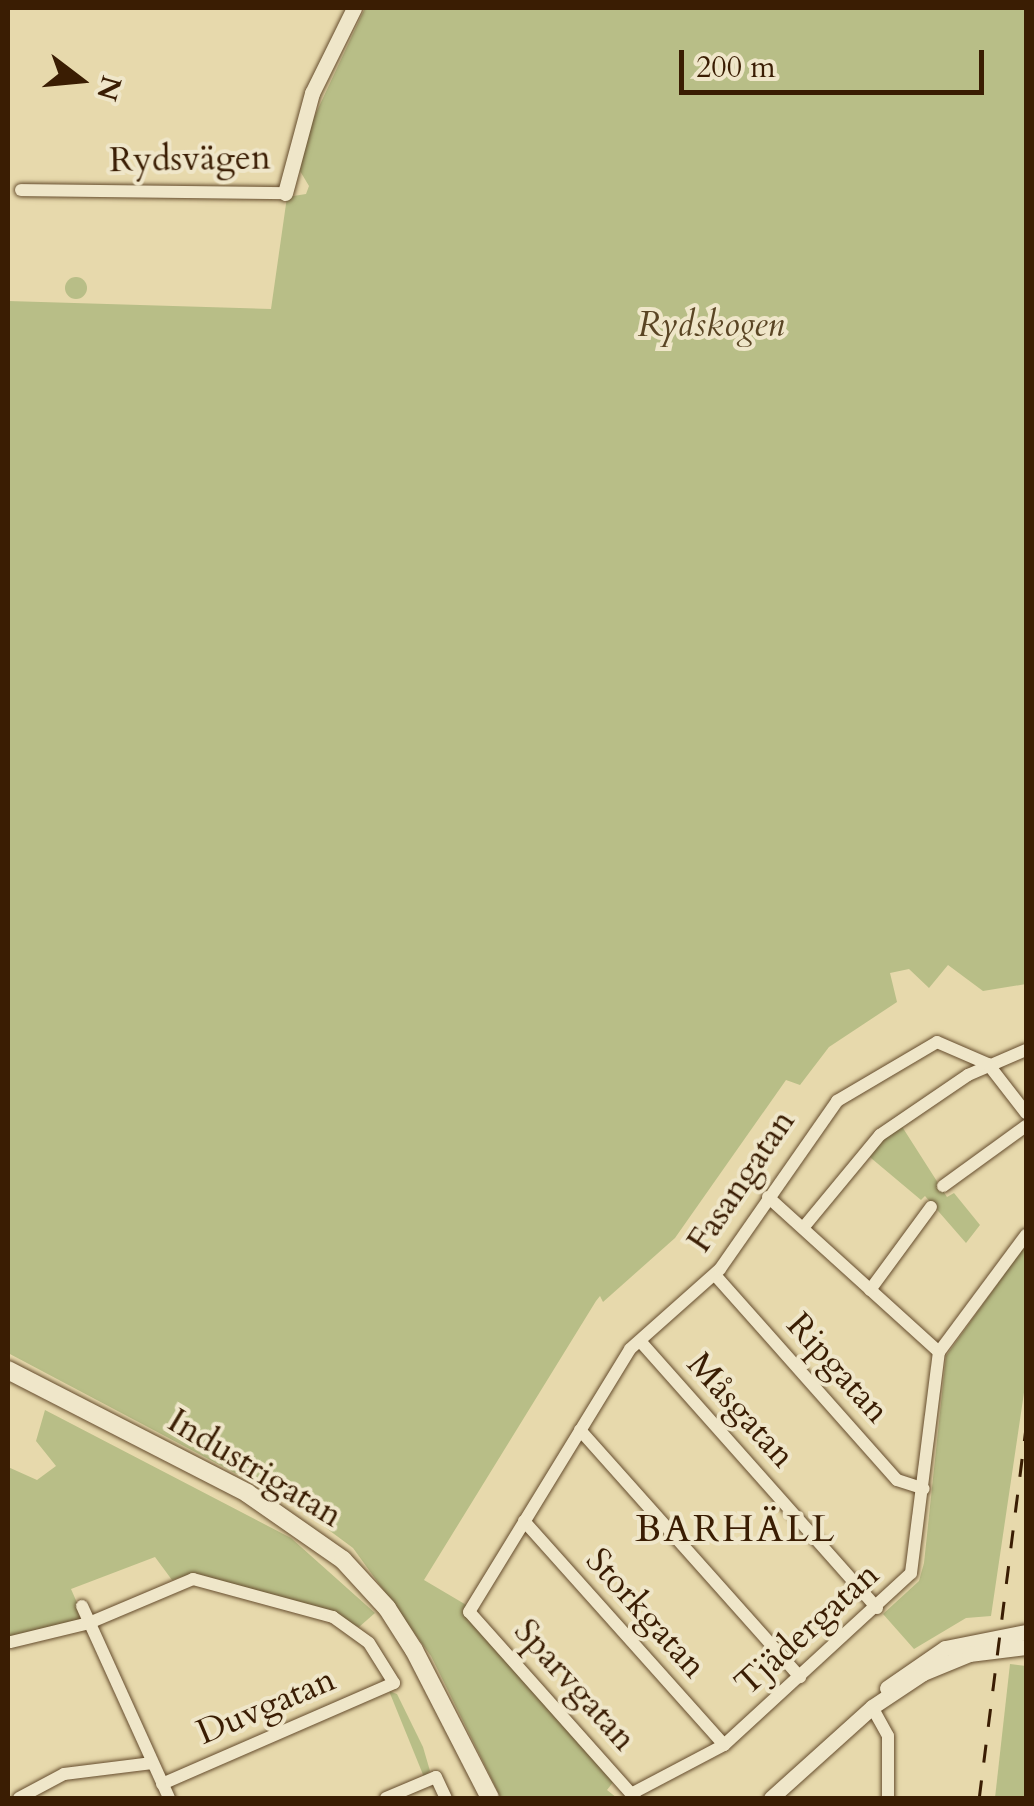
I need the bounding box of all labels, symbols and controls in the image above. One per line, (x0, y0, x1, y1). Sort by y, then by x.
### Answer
north arrow (30, 30, 130, 130)
scale bar (684, 30, 989, 92)
text: 200 m (696, 47, 776, 88)
text: N (87, 71, 130, 105)
street label: Rydsvägen (109, 137, 271, 181)
park label: Rydskogen (638, 304, 784, 346)
street label: Fasangatan (678, 1102, 804, 1260)
street label: Ripgatan (778, 1304, 898, 1432)
street label: Måsgatan (678, 1344, 804, 1476)
street label: Industrigatan (160, 1400, 350, 1536)
district label: BARHÄLL (635, 1507, 837, 1553)
street label: Storkgatan (577, 1540, 715, 1686)
street label: Tjädergatan (726, 1553, 888, 1705)
street label: Sparvgatan (505, 1611, 645, 1759)
street label: Duvgatan (191, 1658, 341, 1754)

